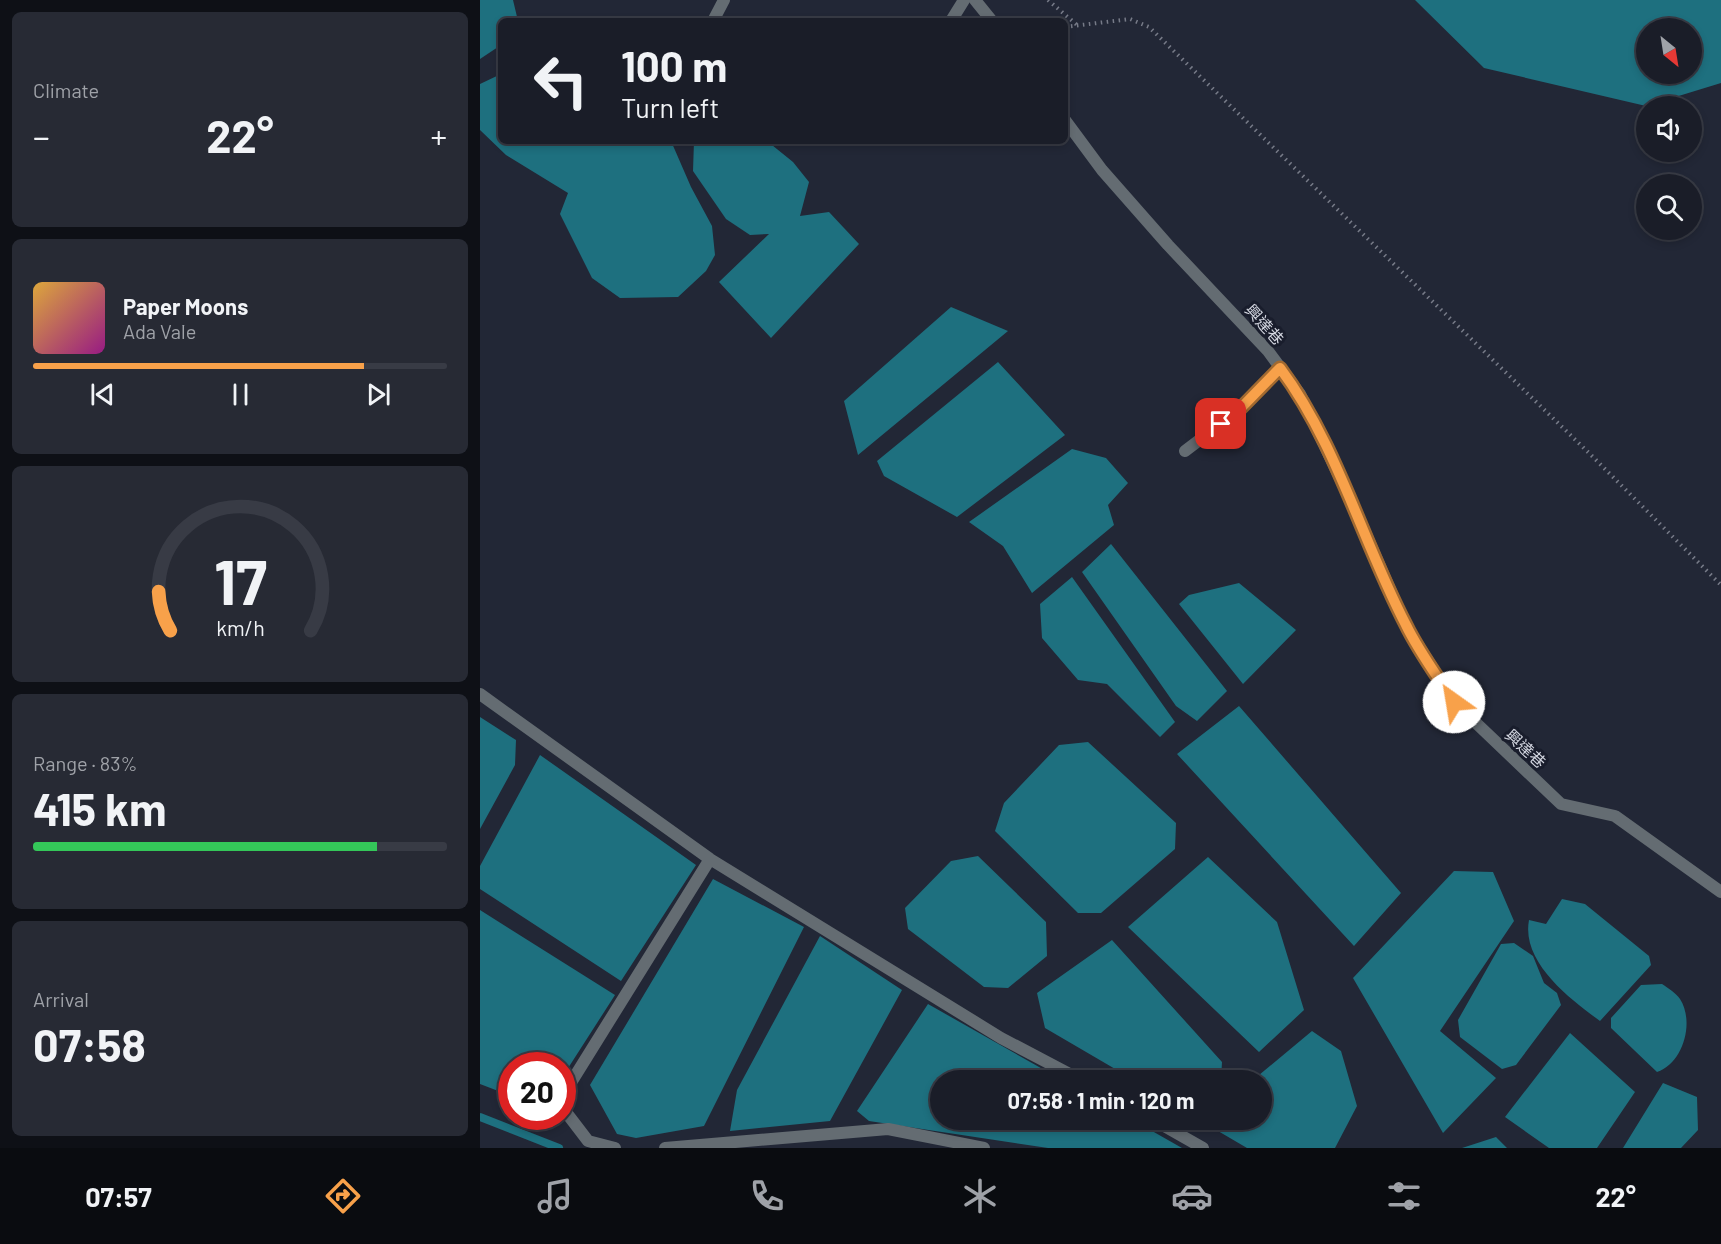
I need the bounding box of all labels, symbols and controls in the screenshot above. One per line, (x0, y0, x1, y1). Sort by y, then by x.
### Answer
north arrow (1636, 18, 1702, 84)
map controls (1636, 18, 1702, 240)
text: 100 m (621, 40, 727, 90)
icon: left (522, 42, 600, 120)
text: Climate (33, 78, 99, 102)
text: Turn left (621, 91, 719, 123)
button: sound (1636, 96, 1702, 162)
text: 22° (206, 108, 274, 162)
text: − (33, 116, 50, 156)
text: + (430, 116, 447, 156)
button: search (1636, 174, 1702, 240)
text: Paper Moons (123, 293, 248, 319)
street label: 興達巷 (1242, 300, 1288, 348)
text: Ada Vale (123, 319, 196, 343)
icon: previous (86, 378, 119, 411)
icon: pause (224, 378, 257, 411)
icon: next (362, 378, 395, 411)
pin (1195, 398, 1246, 449)
icon: arrive (1204, 407, 1237, 440)
text: 17 (213, 543, 267, 617)
text: km/h (216, 615, 264, 640)
position arrow (1422, 670, 1486, 734)
street label: 興達巷 (1502, 725, 1550, 771)
text: Range · 83% (33, 751, 137, 775)
text: 415 km (33, 781, 167, 835)
text: Arrival (33, 987, 89, 1011)
text: 07:58 (33, 1017, 146, 1071)
speed limit sign: 20 (498, 1052, 576, 1130)
text: 07:58 · 1 min · 120 m (1008, 1087, 1194, 1113)
icon: directions (322, 1175, 364, 1217)
icon: music (534, 1175, 576, 1217)
icon: phone (746, 1175, 788, 1217)
icon: climate (959, 1175, 1001, 1217)
icon: car (1171, 1175, 1213, 1217)
icon: filters (1383, 1175, 1425, 1217)
text: 07:57 (85, 1180, 152, 1212)
text: 22° (1595, 1180, 1636, 1212)

